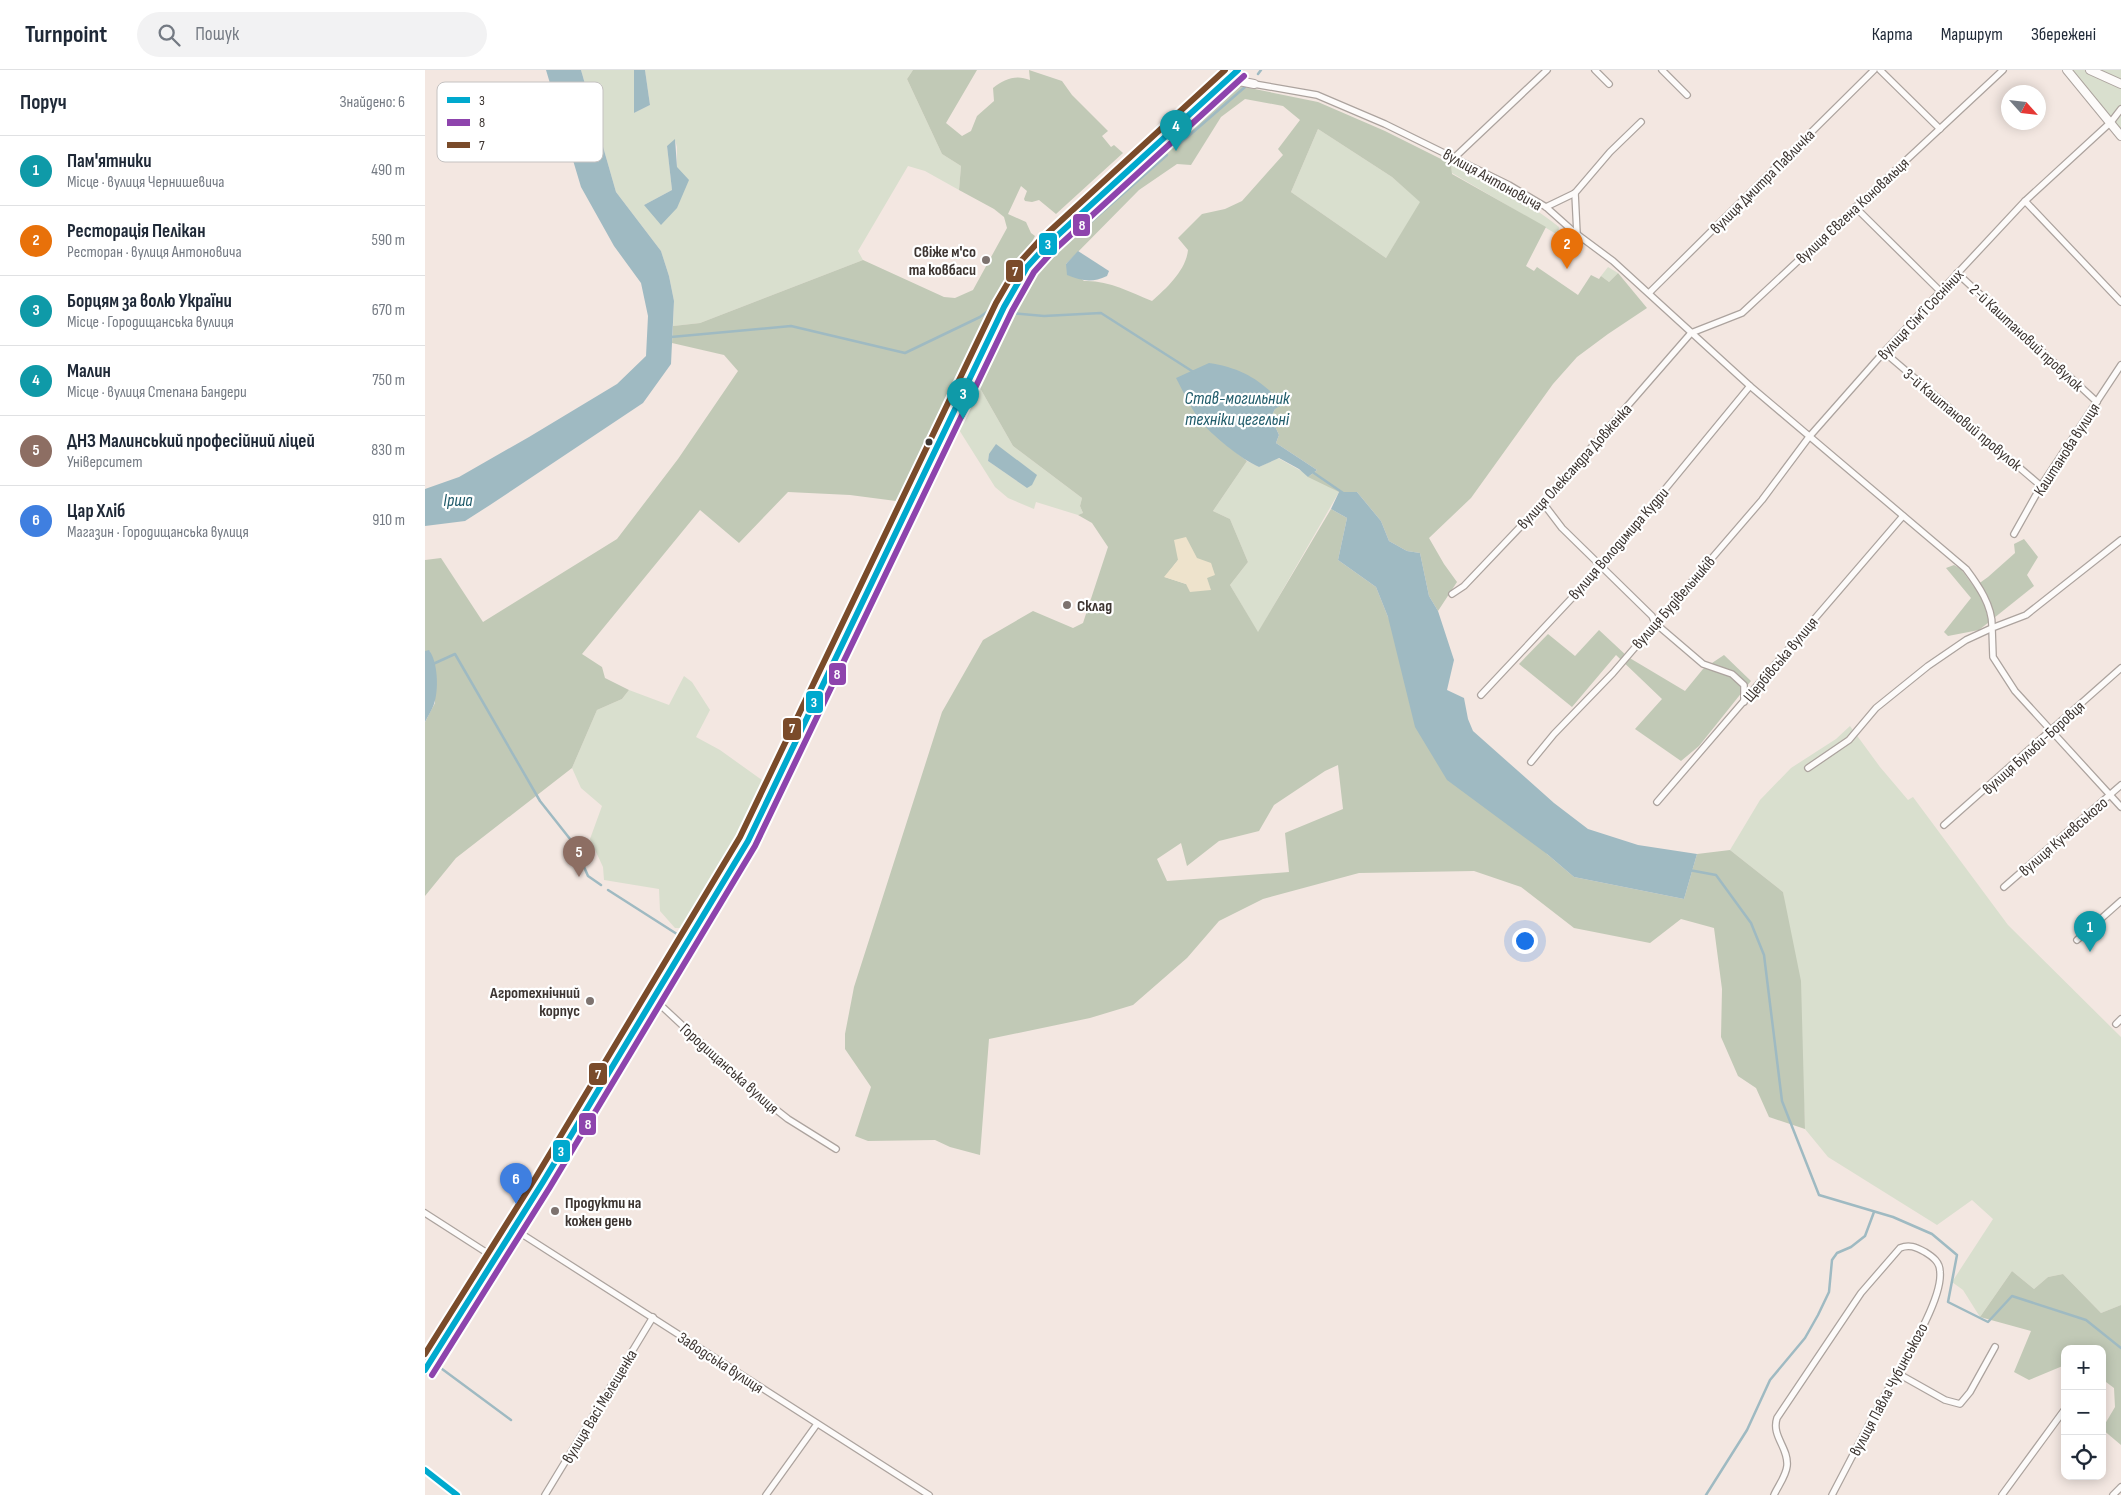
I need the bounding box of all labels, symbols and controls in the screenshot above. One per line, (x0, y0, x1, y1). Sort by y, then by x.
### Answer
search box (137, 12, 487, 57)
text: Turnpoint (25, 20, 107, 49)
icon: search (155, 21, 183, 49)
text: Пошук (195, 23, 239, 46)
text: Карта (1872, 24, 1913, 45)
text: Маршрут (1941, 24, 2003, 45)
text: Збережені (2031, 24, 2096, 45)
legend (437, 82, 603, 162)
north arrow (2001, 85, 2046, 130)
text: Поруч (20, 90, 67, 115)
text: 3 (479, 92, 485, 109)
text: Знайдено: 6 (339, 93, 405, 112)
pin: 4 (1160, 110, 1192, 151)
text: 8 (479, 114, 485, 131)
street label: вулиця Дмитра Павличка (1707, 126, 1819, 238)
text: 7 (479, 137, 485, 154)
street label: вулиця Антоновича (1439, 145, 1545, 215)
text: Пам'ятники (67, 150, 152, 173)
street label: вулиця Євгена Коновальця (1793, 154, 1913, 268)
text: 1 (33, 161, 39, 180)
text: 490 m (371, 161, 405, 180)
text: Місце · вулиця Чернишевича (67, 173, 225, 192)
line badge: 8 (1072, 213, 1091, 237)
text: 8 (1079, 217, 1086, 234)
text: Ресторація Пелікан (67, 220, 205, 243)
pin: 2 (1551, 228, 1583, 269)
text: 2 (32, 231, 40, 250)
text: 590 m (372, 231, 405, 250)
line badge: 3 (1038, 232, 1058, 256)
text: 3 (1045, 236, 1051, 253)
text: Ресторан · вулиця Антоновича (67, 243, 242, 262)
place label: Свіже м'со та ковбаси (909, 243, 976, 280)
marker: Свіже м'со та ковбаси (980, 254, 992, 266)
line badge: 7 (1005, 259, 1024, 283)
text: 7 (1012, 263, 1019, 280)
street label: вулиця Сім’ї Сосніних (1874, 266, 1968, 364)
street label: 2-й Каштановий провулок (1965, 280, 2087, 396)
text: Борцям за волю України (67, 290, 232, 313)
text: 3 (32, 301, 40, 320)
text: 670 m (372, 301, 405, 320)
text: Місце · Городищанська вулиця (67, 313, 234, 332)
text: Малин (67, 360, 111, 383)
street label: 3-й Каштановий провулок (1899, 365, 2026, 476)
text: 4 (32, 371, 40, 390)
text: 750 m (372, 371, 405, 390)
pin: 3 (947, 378, 979, 419)
text: Місце · вулиця Степана Бандери (67, 383, 247, 402)
water label: Став-могильник техніки цегельні (1184, 388, 1291, 430)
street label: вулиця Олександра Довженка (1514, 400, 1636, 534)
street label: Каштанова вулиця (2030, 400, 2104, 500)
text: ДНЗ Малинський професійний ліцей (67, 430, 315, 453)
unlabelled marker (924, 437, 934, 447)
text: 5 (32, 441, 40, 460)
text: 830 m (371, 441, 405, 460)
text: Університет (67, 453, 143, 472)
street label: вулиця Володимира Кудри (1565, 484, 1673, 604)
water label: Ірша (443, 490, 473, 511)
text: Цар Хліб (67, 500, 125, 523)
text: 6 (32, 511, 40, 530)
text: 910 m (372, 511, 405, 530)
text: Магазин · Городищанська вулиця (67, 523, 249, 542)
street label: вулиця Будівельників (1629, 553, 1720, 653)
place label: Склад (1077, 597, 1112, 616)
marker: Склад (1061, 599, 1073, 611)
street label: Щербівська вулиця (1740, 613, 1822, 707)
line badge: 8 (828, 662, 847, 686)
text: 8 (834, 666, 841, 683)
line badge: 3 (805, 690, 824, 714)
text: 3 (811, 694, 817, 711)
street label: вулиця Бульби-Боровця (1979, 697, 2089, 799)
line badge: 7 (782, 717, 802, 741)
text: 7 (789, 720, 796, 737)
street label: вулиця Кучевського (2016, 794, 2112, 881)
pin: 5 (563, 836, 595, 877)
pin: 1 (2074, 911, 2106, 952)
your location (1512, 928, 1538, 954)
place label: Агротехнічний корпус (489, 984, 580, 1021)
marker: Агротехнічний корпус (584, 995, 596, 1007)
street label: Городищанська вулиця (676, 1020, 782, 1119)
line badge: 7 (588, 1062, 608, 1086)
text: 7 (595, 1066, 602, 1083)
line badge: 8 (578, 1112, 597, 1136)
text: 8 (585, 1116, 592, 1133)
line badge: 3 (552, 1139, 571, 1163)
text: 3 (558, 1143, 564, 1160)
pin: 6 (500, 1163, 532, 1204)
place label: Продукти на кожен день (565, 1194, 641, 1231)
marker: Продукти на кожен день (549, 1205, 561, 1217)
street label: вулиця Павла Чубинського (1846, 1320, 1932, 1459)
street label: Заводська вулиця (674, 1328, 767, 1398)
map controls (2061, 1345, 2106, 1480)
button: + (2061, 1345, 2106, 1390)
street label: вулиця Васі Мелещенка (559, 1346, 642, 1467)
button: − (2061, 1390, 2106, 1435)
button: locate (2061, 1435, 2106, 1480)

